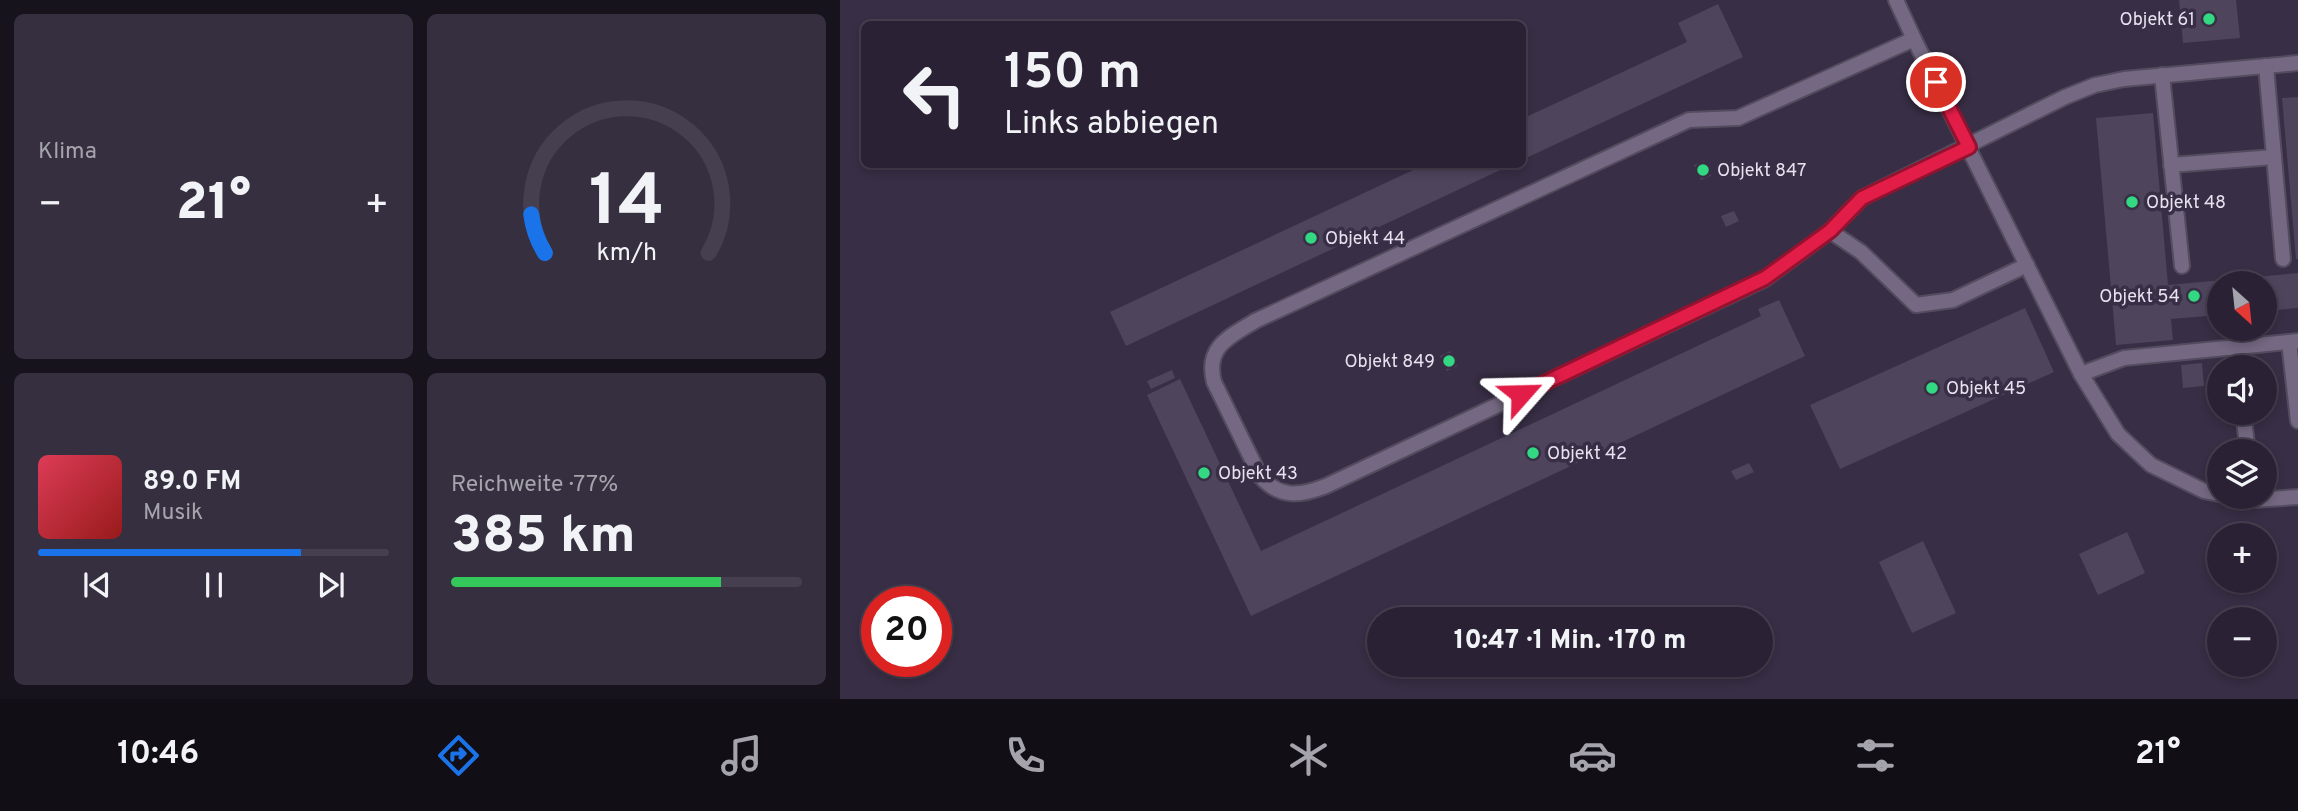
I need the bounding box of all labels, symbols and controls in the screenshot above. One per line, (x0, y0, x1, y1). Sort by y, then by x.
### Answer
place label: Objekt 61 (2120, 9, 2195, 32)
marker: Objekt 61 (2201, 11, 2217, 27)
text: 150 m (1004, 44, 1141, 106)
icon: left (889, 49, 980, 140)
pin (1906, 52, 1966, 112)
icon: arrive (1917, 63, 1955, 101)
text: Links abbiegen (1004, 105, 1219, 145)
text: Klima (38, 138, 97, 167)
text: 14 (589, 159, 664, 251)
place label: Objekt 847 (1717, 160, 1806, 183)
marker: Objekt 847 (1695, 162, 1711, 178)
text: 21° (176, 172, 251, 238)
text: − (38, 182, 63, 231)
text: + (364, 182, 389, 231)
place label: Objekt 48 (2146, 192, 2226, 215)
marker: Objekt 48 (2124, 194, 2140, 210)
place label: Objekt 44 (1325, 228, 1405, 251)
marker: Objekt 44 (1303, 230, 1319, 246)
text: km/h (596, 237, 657, 269)
north arrow (2207, 271, 2277, 341)
map controls (2207, 271, 2277, 677)
place label: Objekt 54 (2099, 286, 2180, 309)
marker: Objekt 54 (2186, 288, 2202, 304)
place label: Objekt 849 (1344, 351, 1435, 374)
marker: Objekt 849 (1441, 353, 1457, 369)
button: sound (2207, 355, 2277, 425)
position arrow (1484, 357, 1558, 431)
place label: Objekt 45 (1946, 378, 2026, 401)
marker: Objekt 45 (1924, 380, 1940, 396)
button: layers (2207, 439, 2277, 509)
place label: Objekt 42 (1547, 443, 1627, 466)
marker: Objekt 42 (1525, 445, 1541, 461)
place label: Objekt 43 (1218, 463, 1298, 486)
marker: Objekt 43 (1196, 465, 1212, 481)
text: 89.0 FM (143, 466, 241, 499)
text: Reichweite · 77% (451, 471, 618, 500)
text: Musik (143, 499, 203, 528)
text: 385 km (451, 505, 636, 571)
button: + (2207, 523, 2277, 593)
icon: previous (78, 566, 116, 604)
icon: pause (195, 566, 233, 604)
icon: next (312, 566, 350, 604)
speed limit sign: 20 (861, 586, 952, 677)
button: − (2207, 607, 2277, 677)
text: 10:47 · 1 Min. · 170 m (1454, 625, 1686, 658)
icon: directions (434, 731, 483, 780)
icon: music (717, 731, 766, 780)
icon: phone (1001, 731, 1050, 780)
icon: climate (1284, 731, 1333, 780)
icon: car (1568, 731, 1617, 780)
icon: filters (1851, 731, 1900, 780)
text: 10:46 (117, 735, 199, 775)
text: 21° (2135, 735, 2181, 775)

